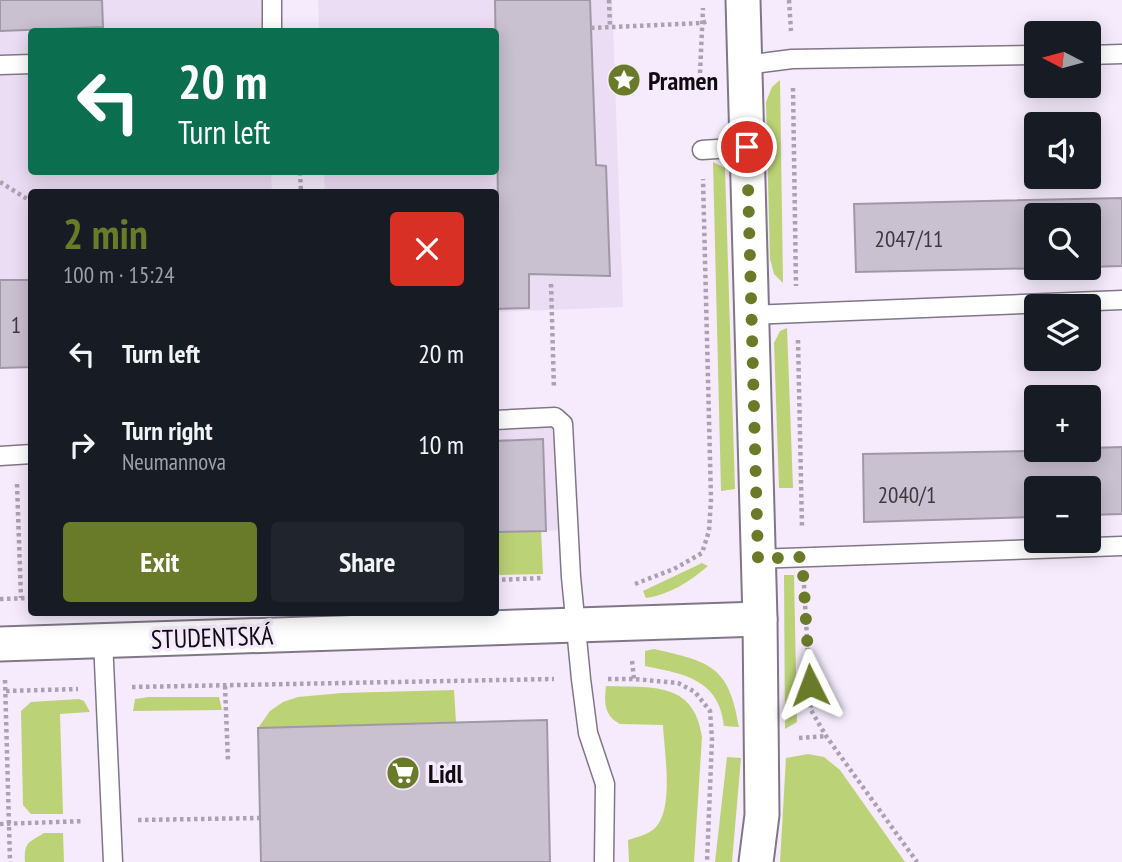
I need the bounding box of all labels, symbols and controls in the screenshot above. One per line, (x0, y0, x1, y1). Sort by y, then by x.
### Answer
north arrow (1024, 21, 1101, 98)
map controls (1024, 21, 1101, 553)
text: 20 m (178, 49, 267, 113)
icon: left (63, 56, 154, 147)
place icon: Pramen (605, 61, 643, 99)
place label: Pramen (648, 64, 718, 97)
text: Turn left (178, 111, 270, 153)
button: sound (1024, 112, 1101, 189)
pin (717, 117, 777, 177)
icon: arrive (728, 128, 766, 166)
button: search (1024, 203, 1101, 280)
text: 2 min (63, 206, 148, 261)
button: close (390, 212, 464, 286)
house number: 2047/11 (875, 224, 943, 253)
text: 100 m · 15:24 (63, 260, 175, 289)
button: layers (1024, 294, 1101, 371)
house number: 1 (11, 310, 21, 339)
icon: left (63, 335, 101, 373)
text: Turn left (122, 337, 200, 370)
text: 20 m (418, 337, 464, 370)
button: + (1024, 385, 1101, 462)
text: Turn right (122, 414, 213, 447)
icon: right (63, 426, 101, 464)
text: 10 m (418, 428, 464, 461)
text: Neumannova (122, 447, 226, 476)
button: − (1024, 476, 1101, 553)
house number: 2040/1 (878, 480, 936, 509)
button: Exit (63, 522, 257, 602)
button: Share (271, 522, 464, 602)
street label: STUDENTSKÁ (150, 618, 274, 656)
position arrow (773, 648, 847, 722)
supermarket icon: Lidl (384, 754, 422, 792)
place label: Lidl (428, 757, 463, 790)

